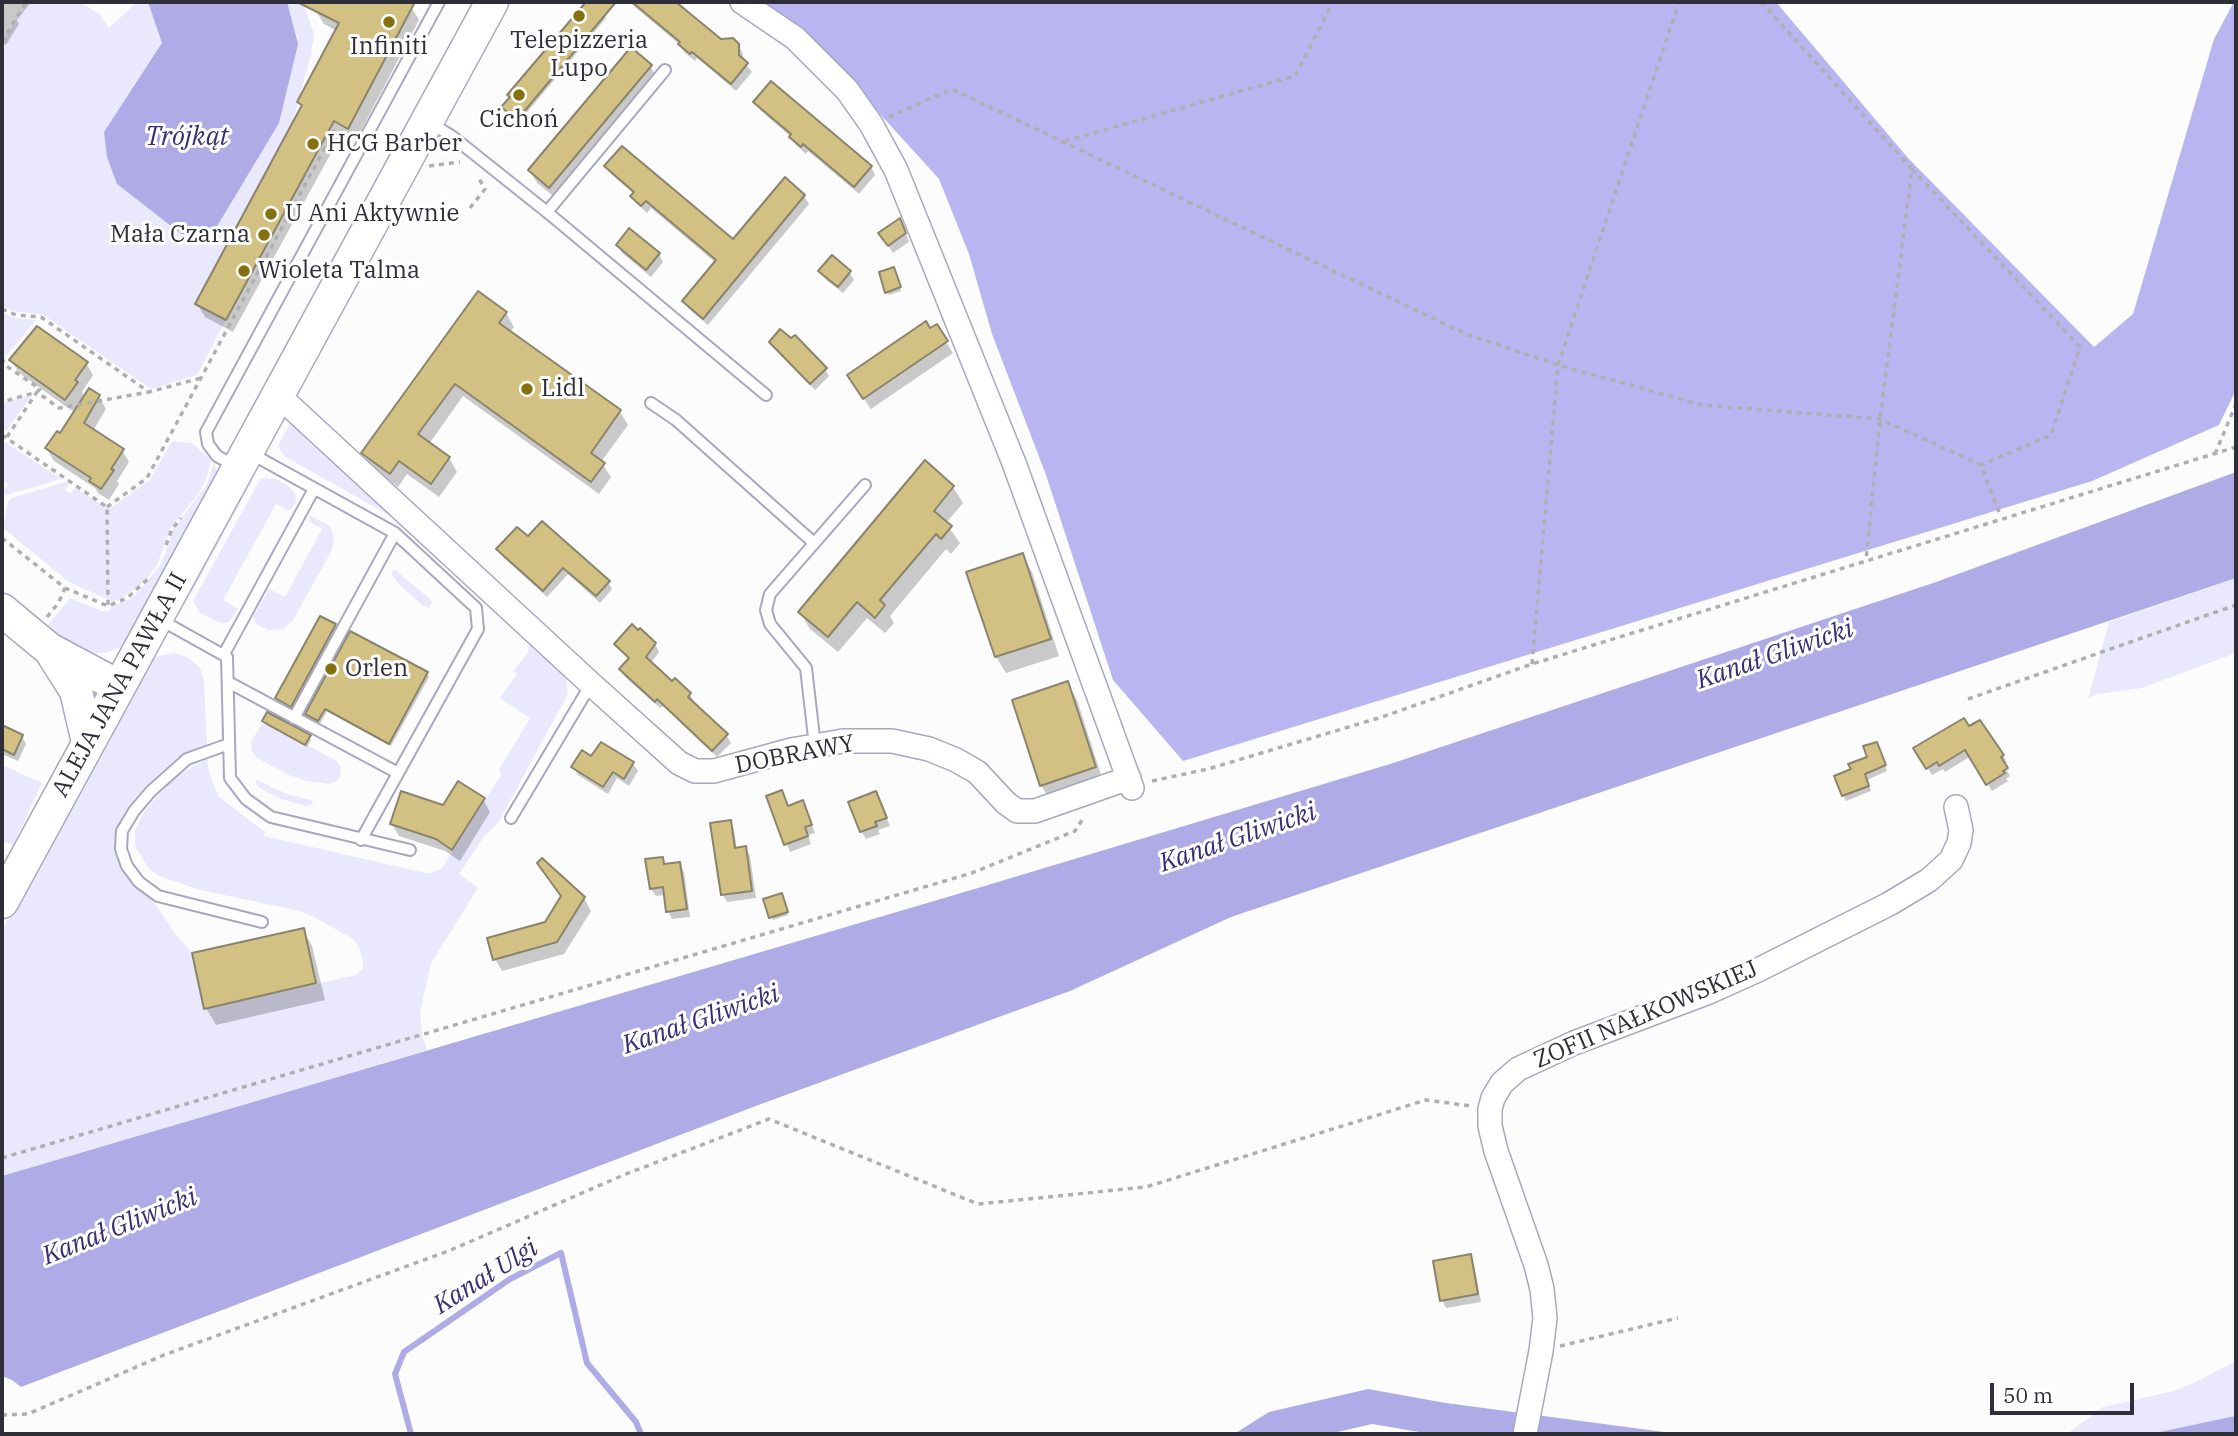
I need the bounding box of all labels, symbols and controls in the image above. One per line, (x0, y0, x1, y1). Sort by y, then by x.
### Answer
marker: Telepizzeria Lupo (571, 8, 587, 24)
marker: Infiniti (381, 14, 397, 30)
place label: Telepizzeria Lupo (510, 27, 648, 83)
place label: Infiniti (350, 33, 428, 61)
marker: Cichoń (511, 87, 527, 103)
place label: Cichoń (479, 106, 559, 134)
water label: Trójkąt (145, 121, 229, 153)
place label: HCG Barber (327, 130, 462, 158)
marker: HCG Barber (305, 136, 321, 152)
place label: U Ani Aktywnie (285, 200, 459, 228)
marker: U Ani Aktywnie (263, 206, 279, 222)
place label: Mała Czarna (110, 221, 250, 249)
marker: Mała Czarna (256, 227, 272, 243)
place label: Wioleta Talma (258, 257, 420, 285)
marker: Wioleta Talma (236, 263, 252, 279)
place label: Lidl (541, 375, 585, 403)
marker: Lidl (519, 381, 535, 397)
street label: ALEJA JANA PAWŁA II (46, 568, 194, 802)
water label: Kanał Gliwicki (1692, 614, 1858, 696)
place label: Orlen (345, 655, 408, 683)
marker: Orlen (323, 661, 339, 677)
street label: DOBRAWY (733, 729, 857, 781)
water label: Kanał Gliwicki (1155, 797, 1321, 879)
street label: ZOFII NAŁKOWSKIEJ (1530, 955, 1762, 1075)
water label: Kanał Gliwicki (618, 979, 784, 1061)
water label: Kanał Gliwicki (38, 1182, 202, 1272)
water label: Kanał Ulgi (428, 1233, 544, 1321)
scale bar (1993, 1370, 2136, 1414)
text: 50 m (2003, 1381, 2053, 1409)

